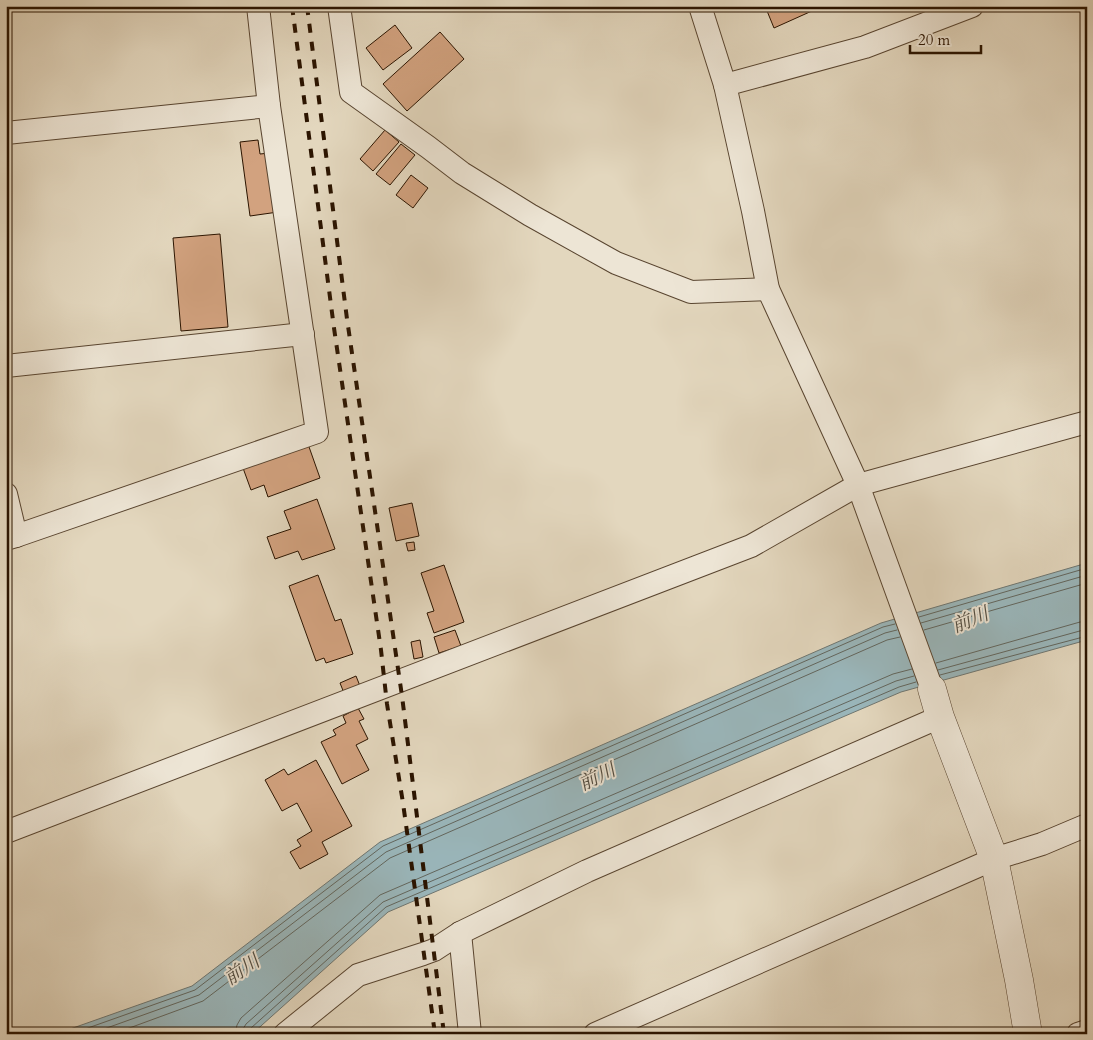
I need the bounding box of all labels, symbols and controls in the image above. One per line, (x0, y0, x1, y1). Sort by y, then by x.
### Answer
scale bar (910, 22, 982, 54)
text: 20 m (918, 30, 950, 50)
water label: 前川 (948, 600, 994, 639)
water label: 前川 (574, 756, 622, 797)
water label: 前川 (219, 947, 267, 991)

